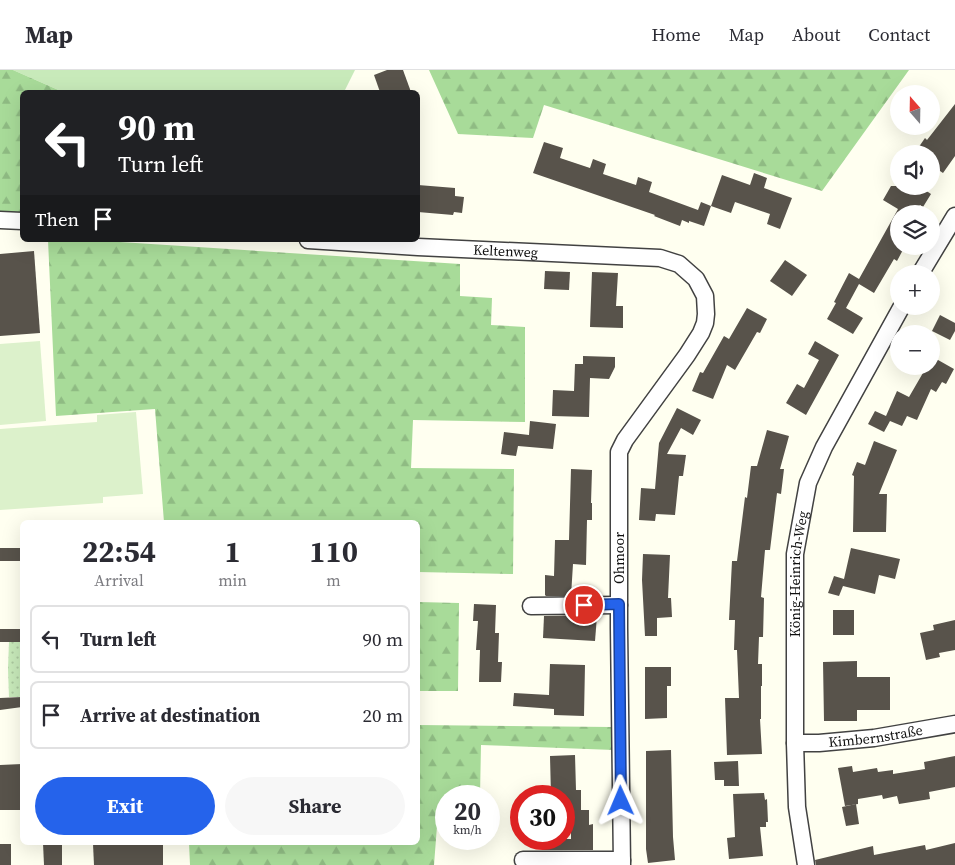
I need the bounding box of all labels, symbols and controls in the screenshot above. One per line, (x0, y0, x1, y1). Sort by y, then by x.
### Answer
text: Map (25, 18, 73, 51)
text: Home (652, 22, 701, 47)
text: Map (729, 22, 764, 47)
text: About (792, 22, 840, 47)
text: Contact (868, 22, 930, 47)
north arrow (890, 85, 940, 135)
map controls (890, 85, 940, 375)
text: 90 m (118, 104, 195, 152)
icon: left (35, 110, 100, 175)
button: sound (890, 145, 940, 195)
text: Turn left (118, 149, 203, 179)
icon: arrive (89, 205, 117, 233)
button: layers (890, 205, 940, 255)
text: Then (35, 206, 79, 232)
street label: Keltenweg (473, 240, 539, 262)
button: + (890, 265, 940, 315)
button: − (890, 325, 940, 375)
street label: König-Heinrich-Weg (785, 509, 813, 637)
text: 22:54 (82, 531, 156, 572)
text: 1 (224, 531, 241, 572)
text: 110 (309, 531, 358, 572)
street label: Ohmoor (609, 532, 629, 584)
text: Arrival (94, 569, 144, 591)
text: min (218, 569, 247, 591)
text: m (326, 569, 341, 591)
pin (563, 584, 605, 626)
icon: arrive (570, 591, 598, 619)
icon: left (37, 625, 65, 653)
text: Turn left (80, 626, 156, 652)
text: 90 m (362, 626, 403, 652)
icon: arrive (37, 701, 65, 729)
text: Arrive at destination (80, 702, 260, 728)
text: 20 m (362, 702, 403, 728)
street label: Kimbernstraße (828, 720, 924, 752)
position arrow (594, 774, 646, 826)
button: Exit (35, 777, 215, 835)
button: Share (225, 777, 405, 835)
speed limit sign: 30 (510, 785, 575, 850)
text: 20 (454, 794, 481, 828)
text: km/h (453, 822, 482, 838)

